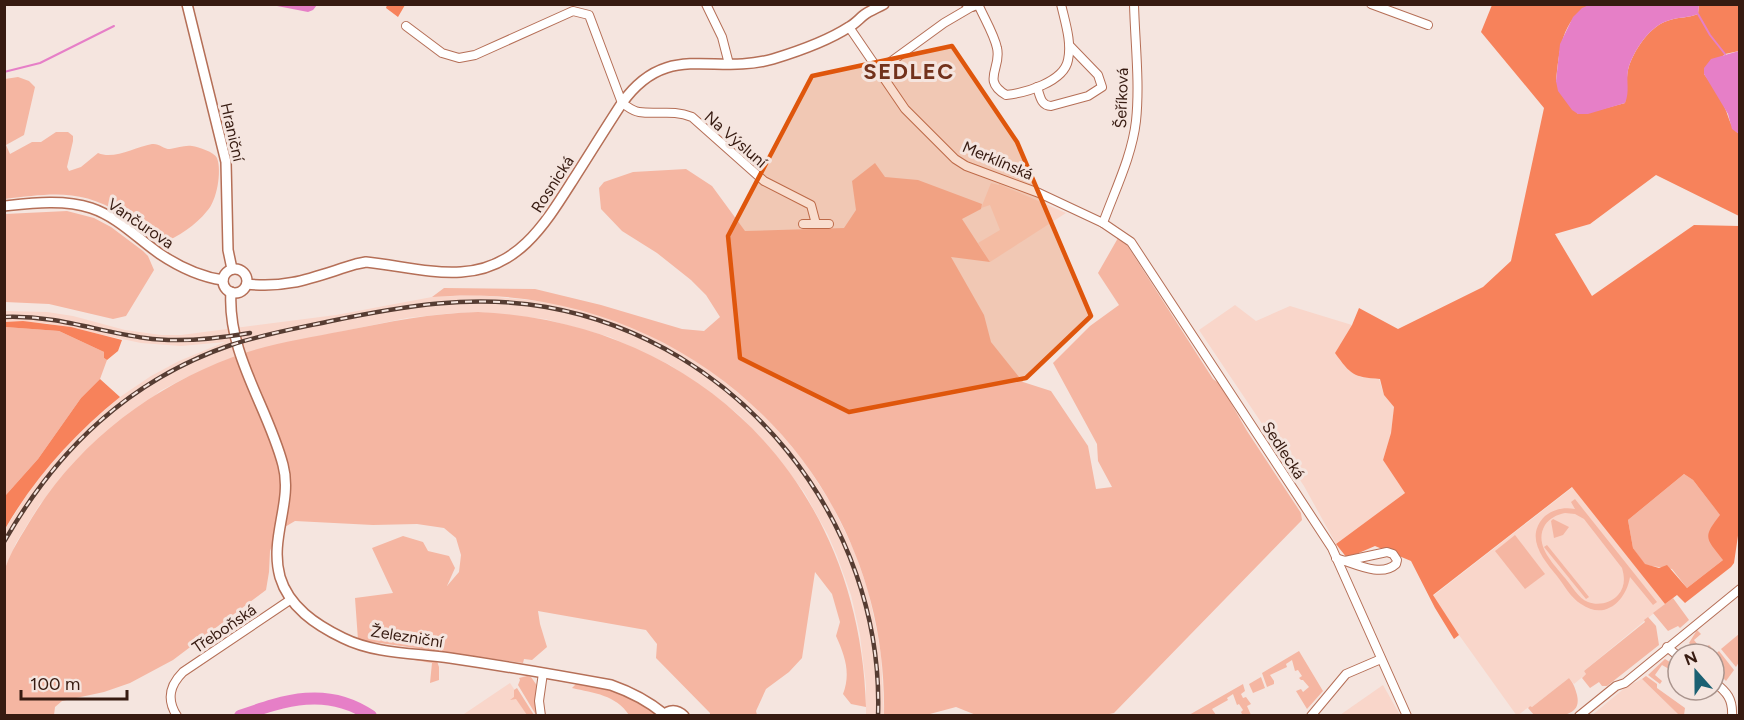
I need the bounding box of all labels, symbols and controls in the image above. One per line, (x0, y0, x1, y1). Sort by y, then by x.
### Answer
district label: SEDLEC (863, 58, 955, 85)
street label: Šeříková (1111, 67, 1132, 129)
street label: Hraniční (217, 101, 249, 164)
street label: Na Výsluní (701, 107, 772, 172)
street label: Merklínská (960, 137, 1036, 184)
street label: Rosnická (527, 152, 578, 216)
street label: Vančurova (104, 194, 177, 253)
street label: Sedlecká (1258, 418, 1309, 483)
street label: Třeboňská (189, 600, 260, 657)
street label: Železniční (369, 621, 446, 652)
north arrow (1666, 642, 1726, 702)
text: N (1682, 647, 1700, 670)
scale bar (21, 663, 128, 701)
text: 100 m (30, 673, 80, 695)

